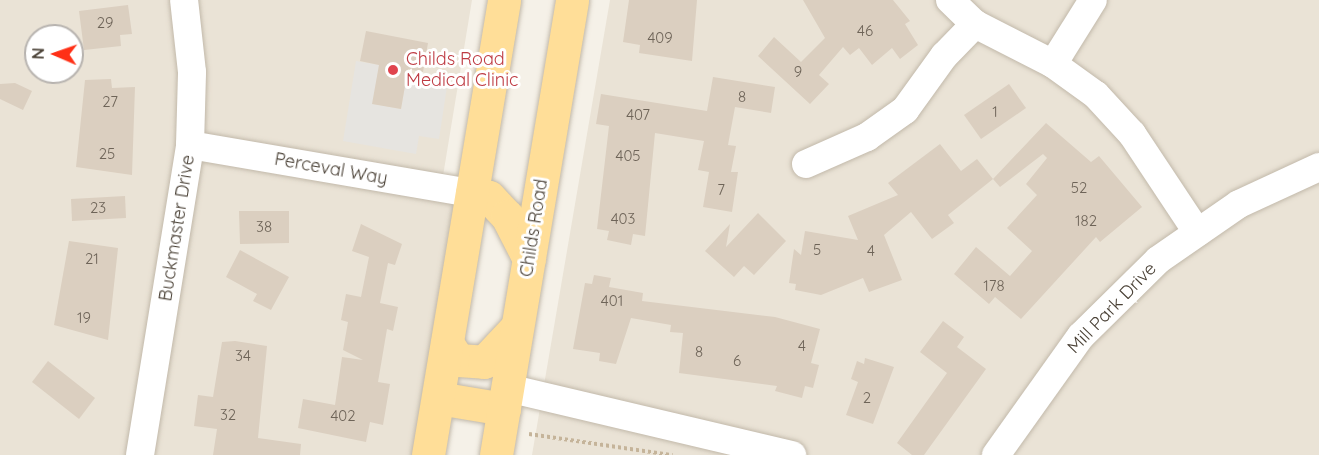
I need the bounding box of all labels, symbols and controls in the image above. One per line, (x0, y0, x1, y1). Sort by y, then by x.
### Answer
house number: 29 (97, 14, 113, 32)
house number: 46 (857, 22, 873, 40)
north arrow (24, 24, 84, 84)
house number: 409 (647, 29, 673, 47)
text: N (28, 47, 48, 60)
place label: Childs Road Medical Clinic (406, 49, 518, 92)
marker: Childs Road Medical Clinic (384, 61, 402, 79)
house number: 9 (794, 63, 802, 81)
house number: 8 (738, 88, 746, 106)
house number: 27 (102, 93, 118, 111)
house number: 1 (992, 103, 998, 121)
house number: 407 (626, 106, 650, 124)
house number: 25 (99, 145, 115, 163)
house number: 405 (615, 147, 641, 165)
street label: Perceval Way (273, 148, 389, 190)
street label: Buckmaster Drive (155, 153, 199, 303)
street label: Childs Road (516, 178, 552, 278)
house number: 52 (1071, 179, 1087, 197)
house number: 7 (717, 181, 725, 199)
house number: 23 (90, 199, 106, 217)
house number: 403 (611, 210, 635, 228)
house number: 182 (1075, 212, 1097, 230)
house number: 38 (256, 218, 272, 236)
house number: 5 (813, 241, 821, 259)
house number: 4 (867, 242, 875, 260)
house number: 21 (85, 250, 99, 268)
street label: Mill Park Drive (1063, 258, 1161, 358)
house number: 178 (983, 277, 1005, 295)
house number: 401 (601, 292, 623, 310)
house number: 19 (77, 309, 91, 327)
house number: 4 (798, 337, 806, 355)
house number: 8 (695, 343, 703, 361)
house number: 34 (235, 347, 251, 365)
house number: 6 (733, 352, 741, 370)
house number: 2 (863, 389, 871, 407)
house number: 32 (220, 406, 236, 424)
house number: 402 (330, 407, 356, 425)

